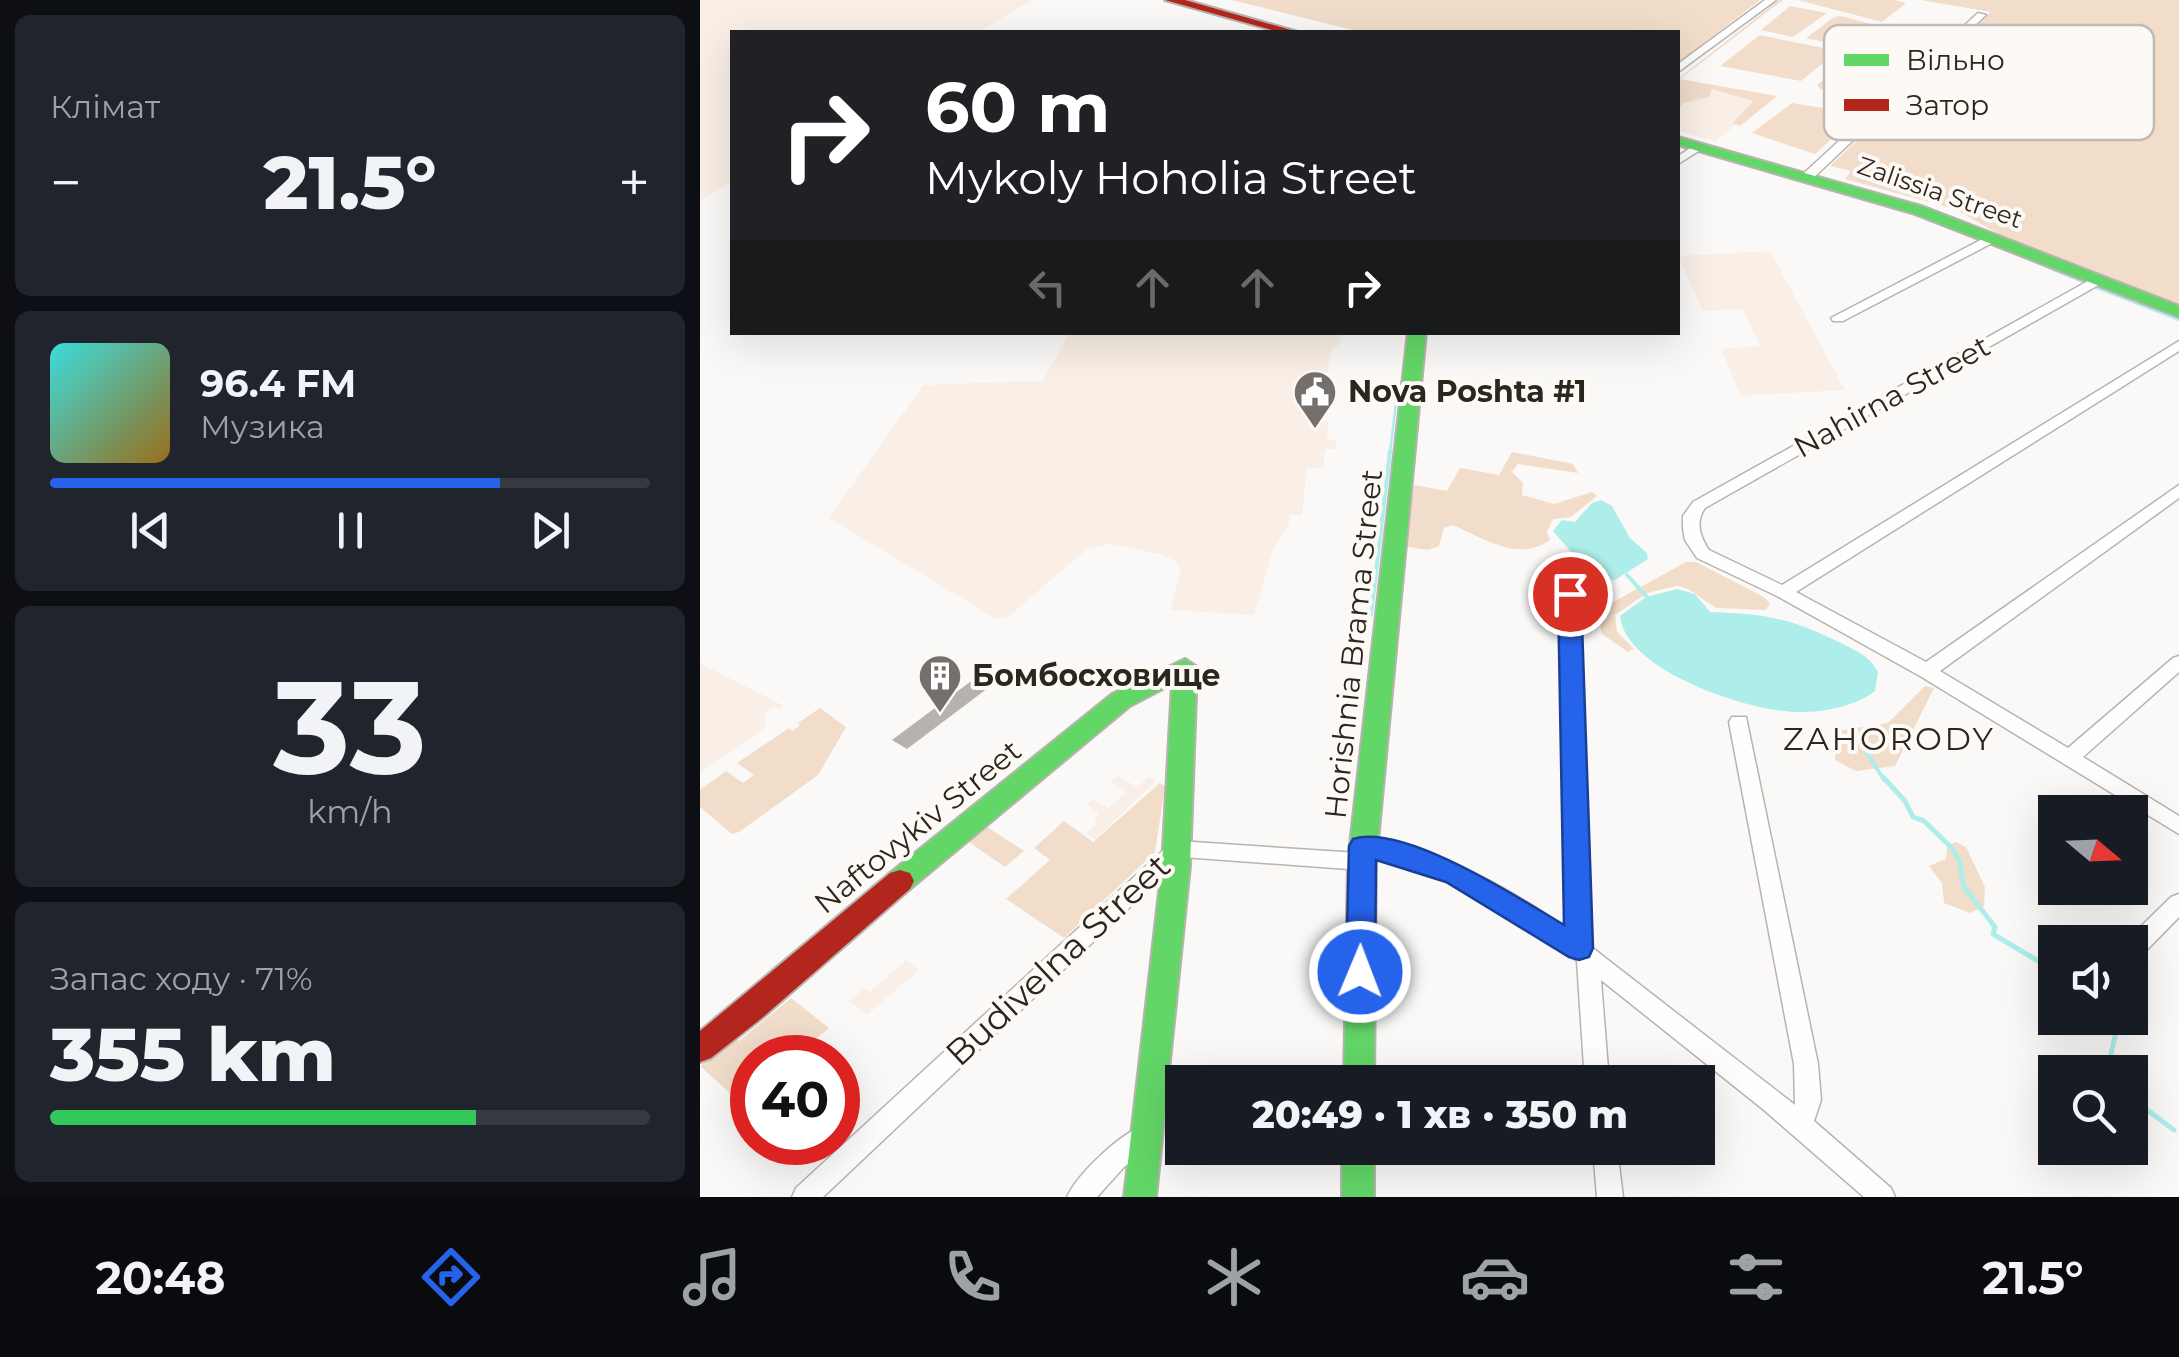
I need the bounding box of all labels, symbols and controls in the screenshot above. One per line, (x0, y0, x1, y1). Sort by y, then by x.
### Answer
legend (1824, 25, 2154, 140)
text: Вільно (1906, 43, 2005, 77)
text: 60 m (925, 64, 1110, 150)
icon: right (760, 70, 890, 200)
text: Клімат (50, 87, 160, 126)
text: Затор (1906, 88, 1989, 122)
text: 21.5° (263, 136, 437, 228)
text: − (50, 149, 82, 216)
text: + (618, 149, 650, 216)
text: Mykoly Hoholia Street (925, 150, 1417, 205)
street label: Zalissia Street (1854, 150, 2026, 234)
icon: left (1020, 260, 1075, 315)
icon: ahead (1125, 260, 1180, 315)
icon: ahead (1230, 260, 1285, 315)
icon: right (1335, 260, 1390, 315)
street label: Nahirna Street (1787, 327, 1996, 466)
text: 96.4 FM (200, 360, 356, 407)
public building icon: Nova Poshta #1 (1292, 369, 1338, 430)
place label: Nova Poshta #1 (1348, 373, 1587, 410)
text: Музика (200, 407, 325, 446)
street label: Horishnia Brama Street (1317, 467, 1390, 820)
icon: previous (123, 503, 178, 558)
icon: pause (323, 503, 378, 558)
icon: next (523, 503, 578, 558)
pin (1528, 552, 1613, 637)
icon: arrive (1543, 567, 1598, 622)
text: 33 (273, 647, 427, 806)
building icon: Бомбосховище (917, 653, 963, 714)
place label: Бомбосховище (972, 657, 1221, 694)
district label: ZAHORODY (1783, 719, 1995, 758)
street label: Naftovykiv Street (807, 732, 1029, 921)
text: km/h (307, 792, 393, 831)
north arrow (2038, 795, 2148, 905)
map controls (2038, 795, 2148, 1165)
street label: Budivelna Street (936, 845, 1179, 1075)
position arrow (1308, 920, 1412, 1024)
button: sound (2038, 925, 2148, 1035)
text: Запас ходу · 71% (50, 959, 312, 998)
text: 355 km (50, 1008, 336, 1100)
speed limit sign: 40 (730, 1035, 860, 1165)
button: search (2038, 1055, 2148, 1165)
text: 20:49 · 1 хв · 350 m (1252, 1091, 1628, 1138)
icon: directions (416, 1242, 486, 1312)
icon: music (677, 1242, 747, 1312)
icon: phone (938, 1242, 1008, 1312)
icon: climate (1199, 1242, 1269, 1312)
icon: car (1460, 1242, 1530, 1312)
icon: filters (1721, 1242, 1791, 1312)
text: 20:48 (95, 1250, 226, 1305)
text: 21.5° (1982, 1250, 2083, 1305)

